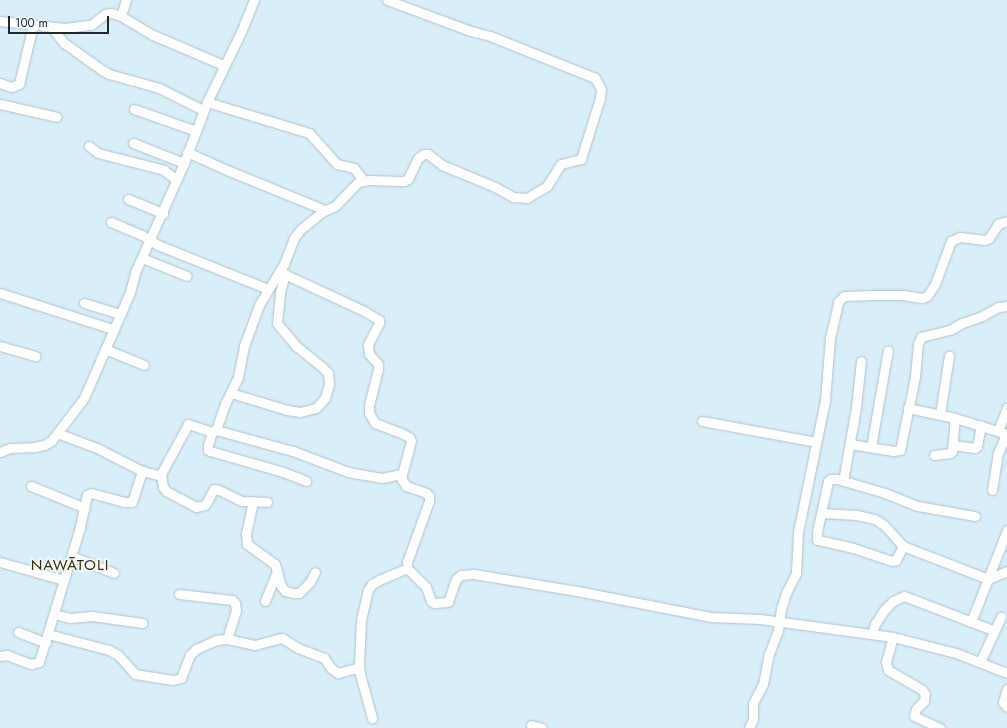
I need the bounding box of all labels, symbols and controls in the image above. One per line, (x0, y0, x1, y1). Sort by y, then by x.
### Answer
scale bar (10, 8, 111, 34)
text: 100 m (15, 14, 48, 32)
district label: NAWĀTOLI (31, 557, 109, 575)

